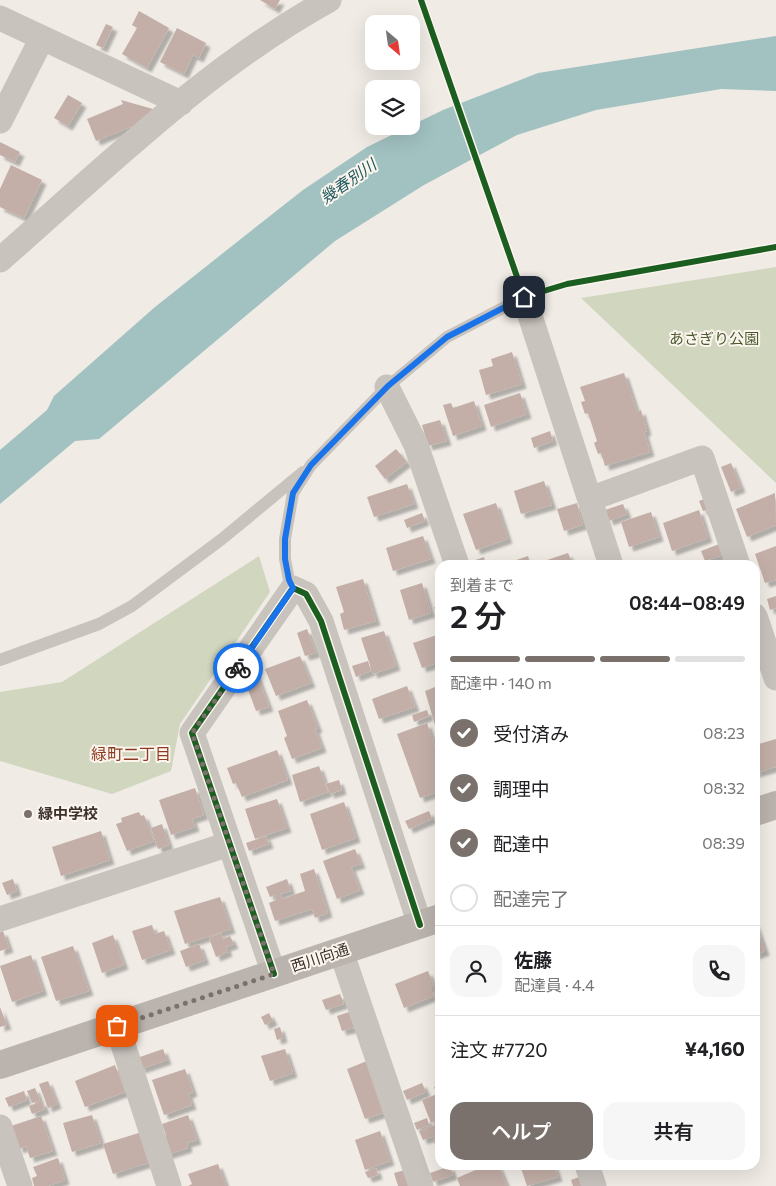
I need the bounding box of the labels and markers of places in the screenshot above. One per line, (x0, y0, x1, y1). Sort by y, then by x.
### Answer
pin (503, 276, 545, 318)
place label: 緑中学校 (38, 804, 98, 822)
marker: 緑中学校 (22, 808, 34, 820)
pin (96, 1005, 138, 1047)

